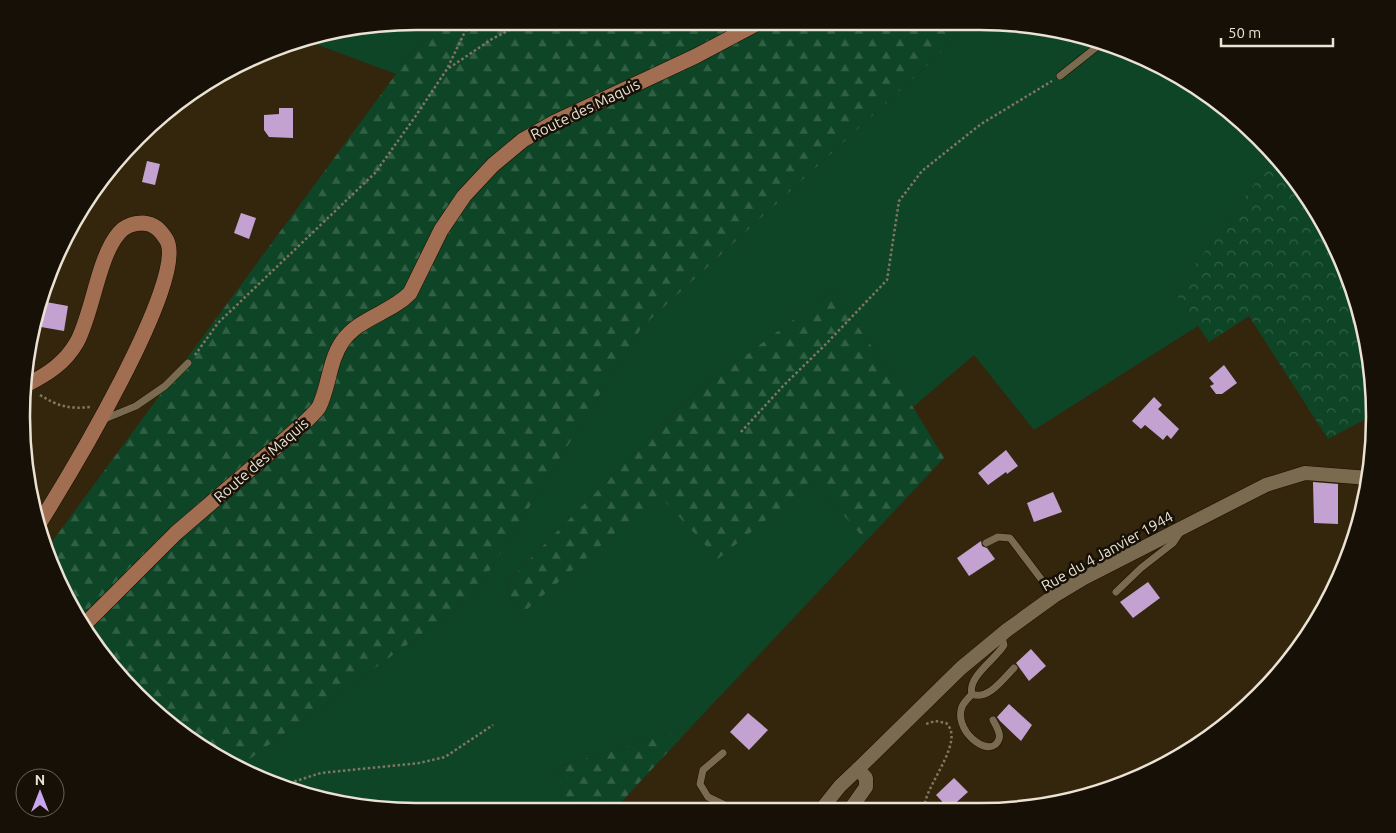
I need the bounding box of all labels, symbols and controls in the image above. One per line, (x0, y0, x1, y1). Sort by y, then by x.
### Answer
scale bar (1221, 15, 1334, 47)
text: 50 m (1228, 24, 1261, 41)
street label: Route des Maquis (528, 75, 642, 143)
street label: Route des Maquis (210, 414, 312, 506)
street label: Rue du 4 Janvier 1944 (1038, 508, 1176, 594)
north arrow (15, 768, 65, 818)
text: N (35, 772, 45, 788)

